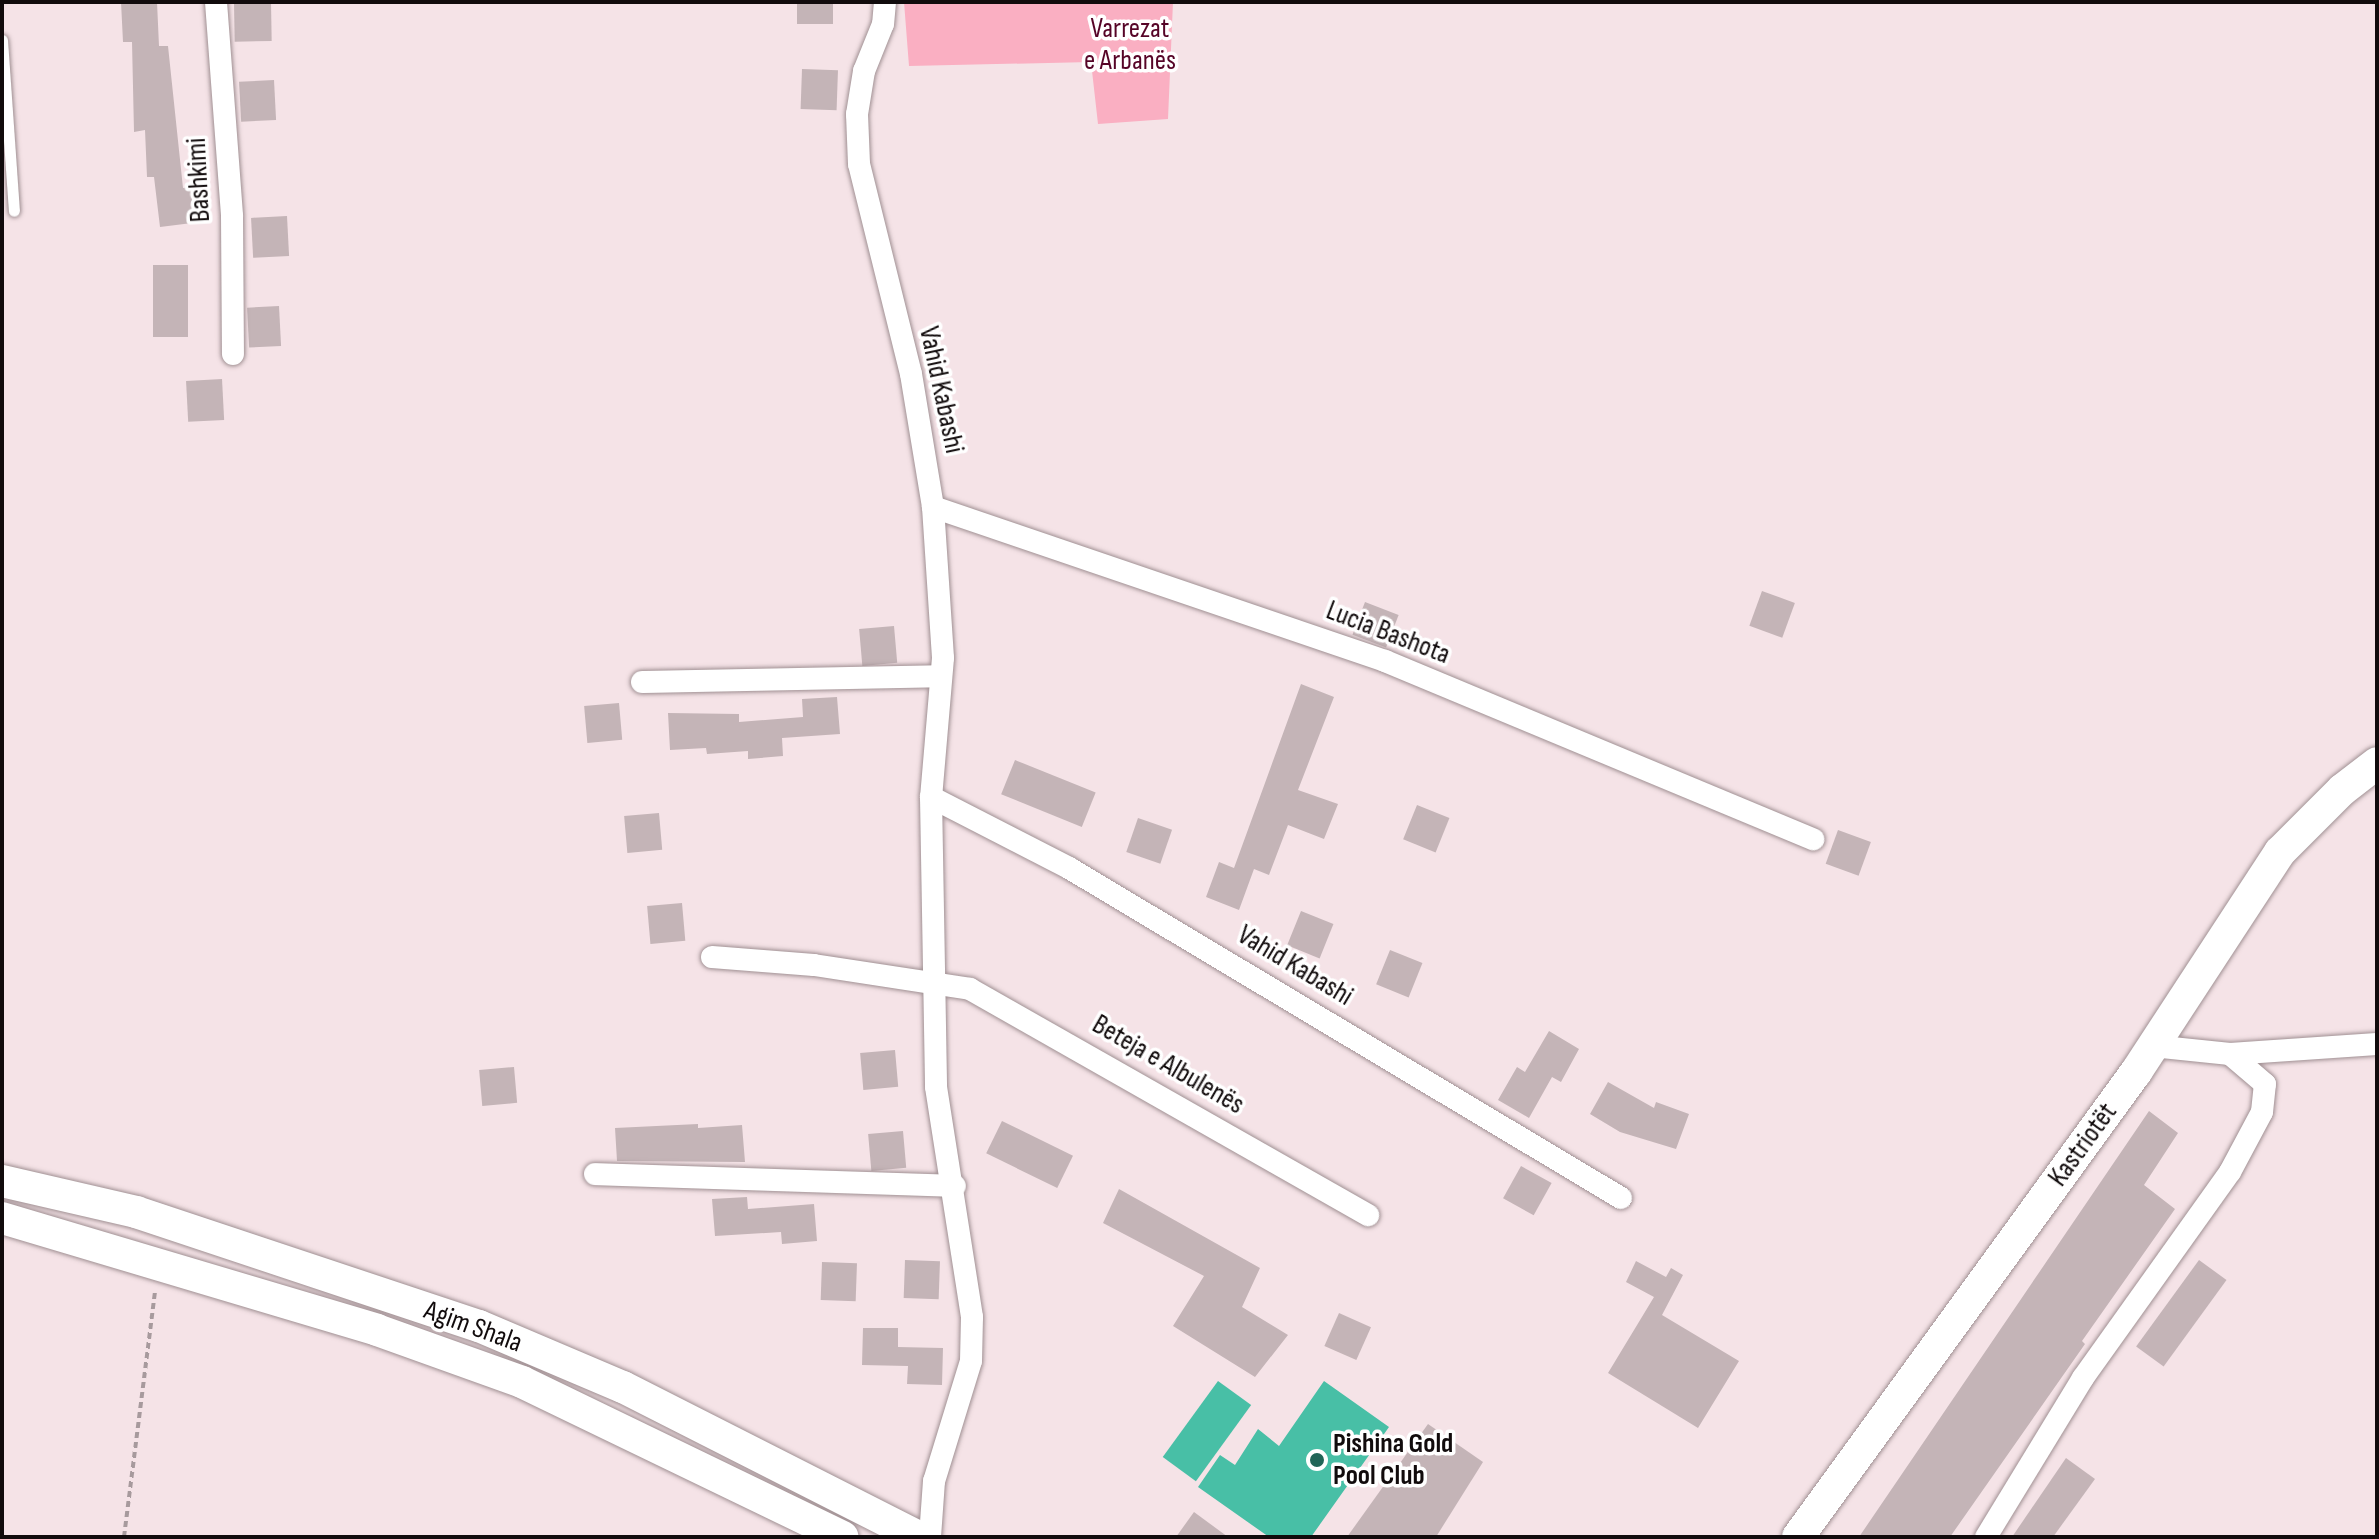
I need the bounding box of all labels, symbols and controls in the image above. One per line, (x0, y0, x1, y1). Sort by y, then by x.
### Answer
park label: Varrezat e Arbanës (1084, 12, 1176, 78)
street label: Bashkimi (180, 137, 218, 223)
street label: Vahid Kabashi (911, 324, 971, 456)
street label: Lucia Bashota (1321, 594, 1455, 672)
street label: Vahid Kabashi (1231, 918, 1359, 1014)
street label: Beteja e Albulenës (1086, 1008, 1250, 1122)
street label: Kastriotët (2042, 1097, 2124, 1193)
street label: Agim Shala (419, 1294, 527, 1360)
place label: Pishina Gold Pool Club (1333, 1427, 1453, 1493)
marker: Pishina Gold Pool Club (1308, 1451, 1326, 1469)

